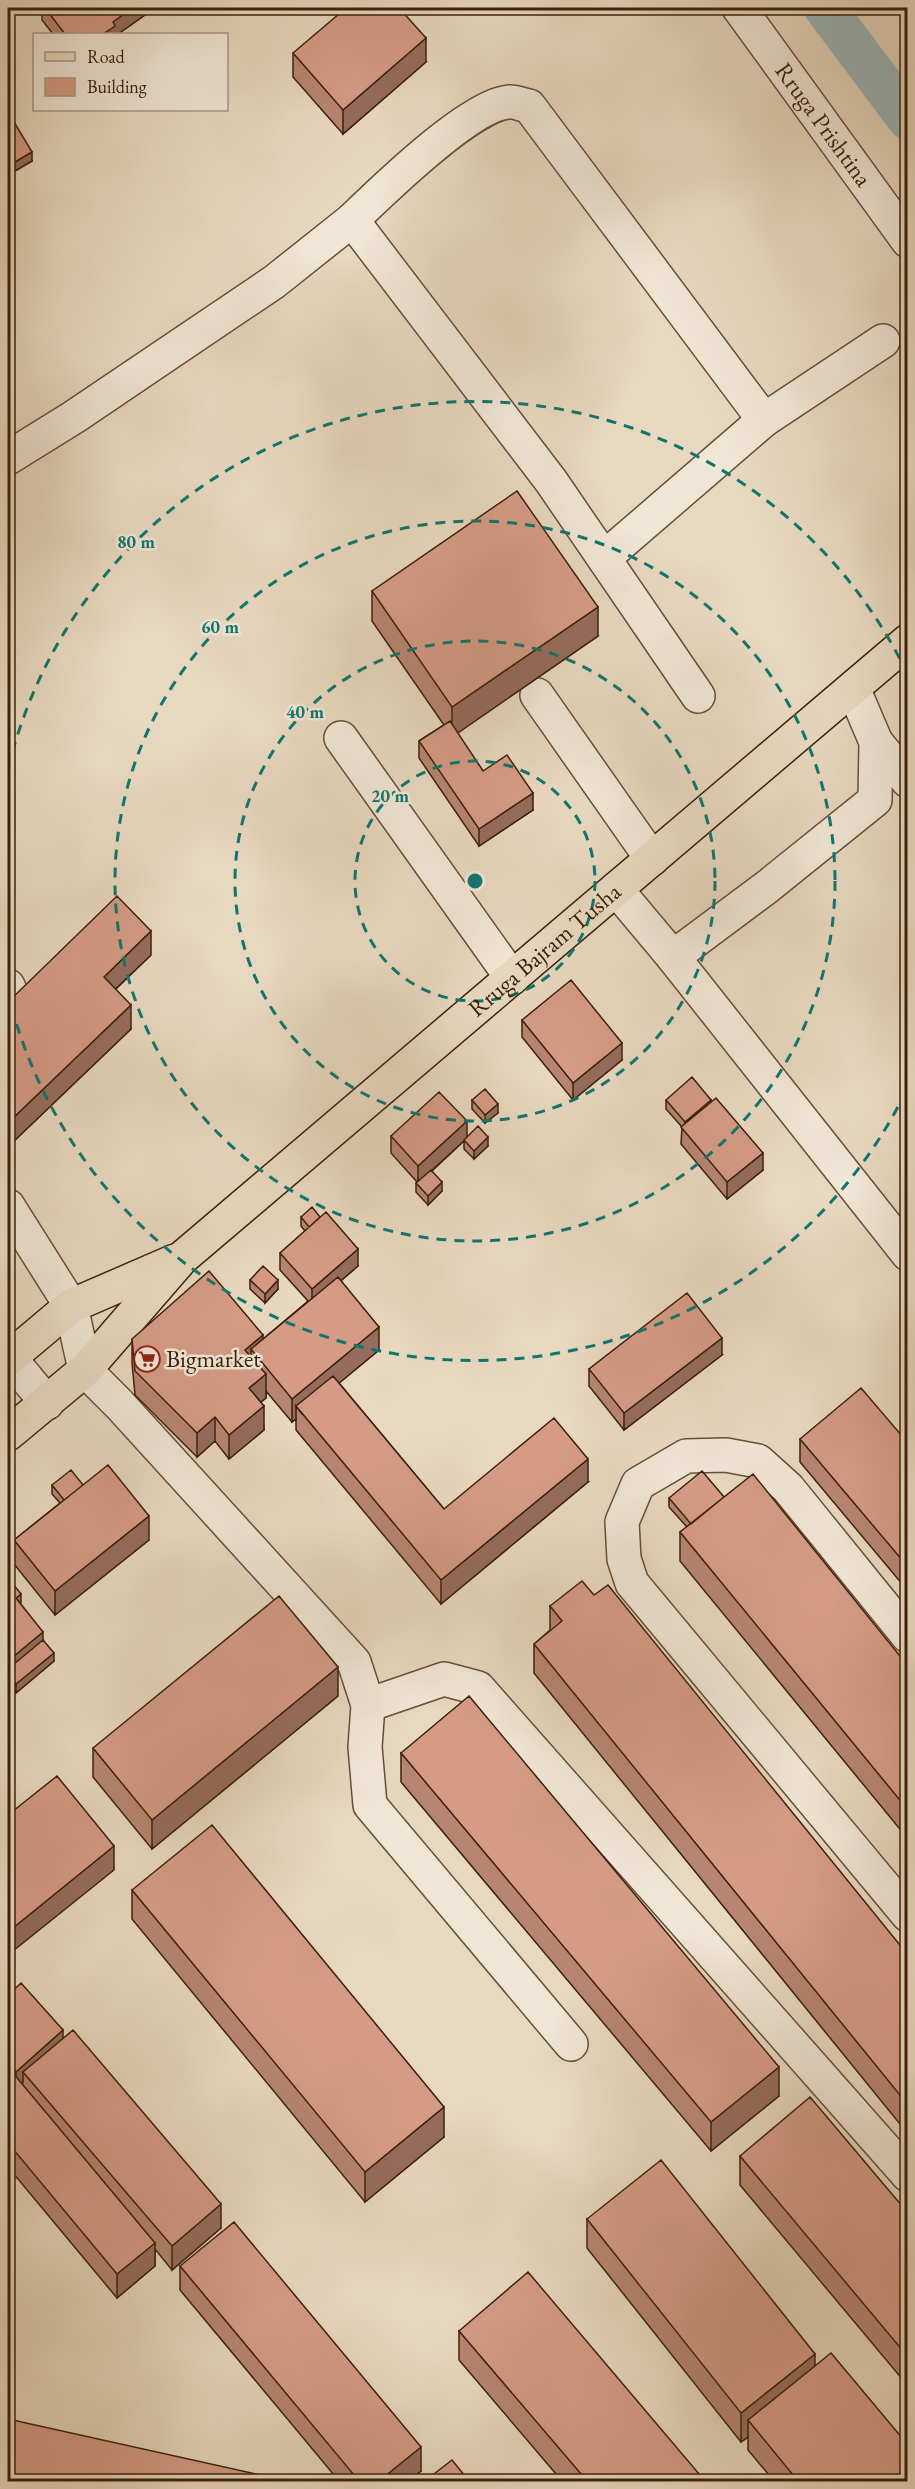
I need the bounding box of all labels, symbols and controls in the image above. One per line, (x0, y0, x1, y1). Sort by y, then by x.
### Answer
legend (33, 33, 228, 111)
text: Road (87, 45, 126, 68)
street label: Rruga Prishtina (769, 56, 880, 193)
text: Building (87, 75, 147, 98)
text: 80 m (117, 530, 155, 553)
text: 60 m (201, 615, 239, 638)
text: 40 m (286, 700, 324, 723)
text: 20 m (371, 784, 409, 807)
centre of rings (465, 871, 485, 891)
street label: Rruga Bajram Tusha (461, 876, 627, 1023)
place label: Bigmarket (166, 1343, 261, 1374)
supermarket icon: Bigmarket (132, 1344, 162, 1374)

